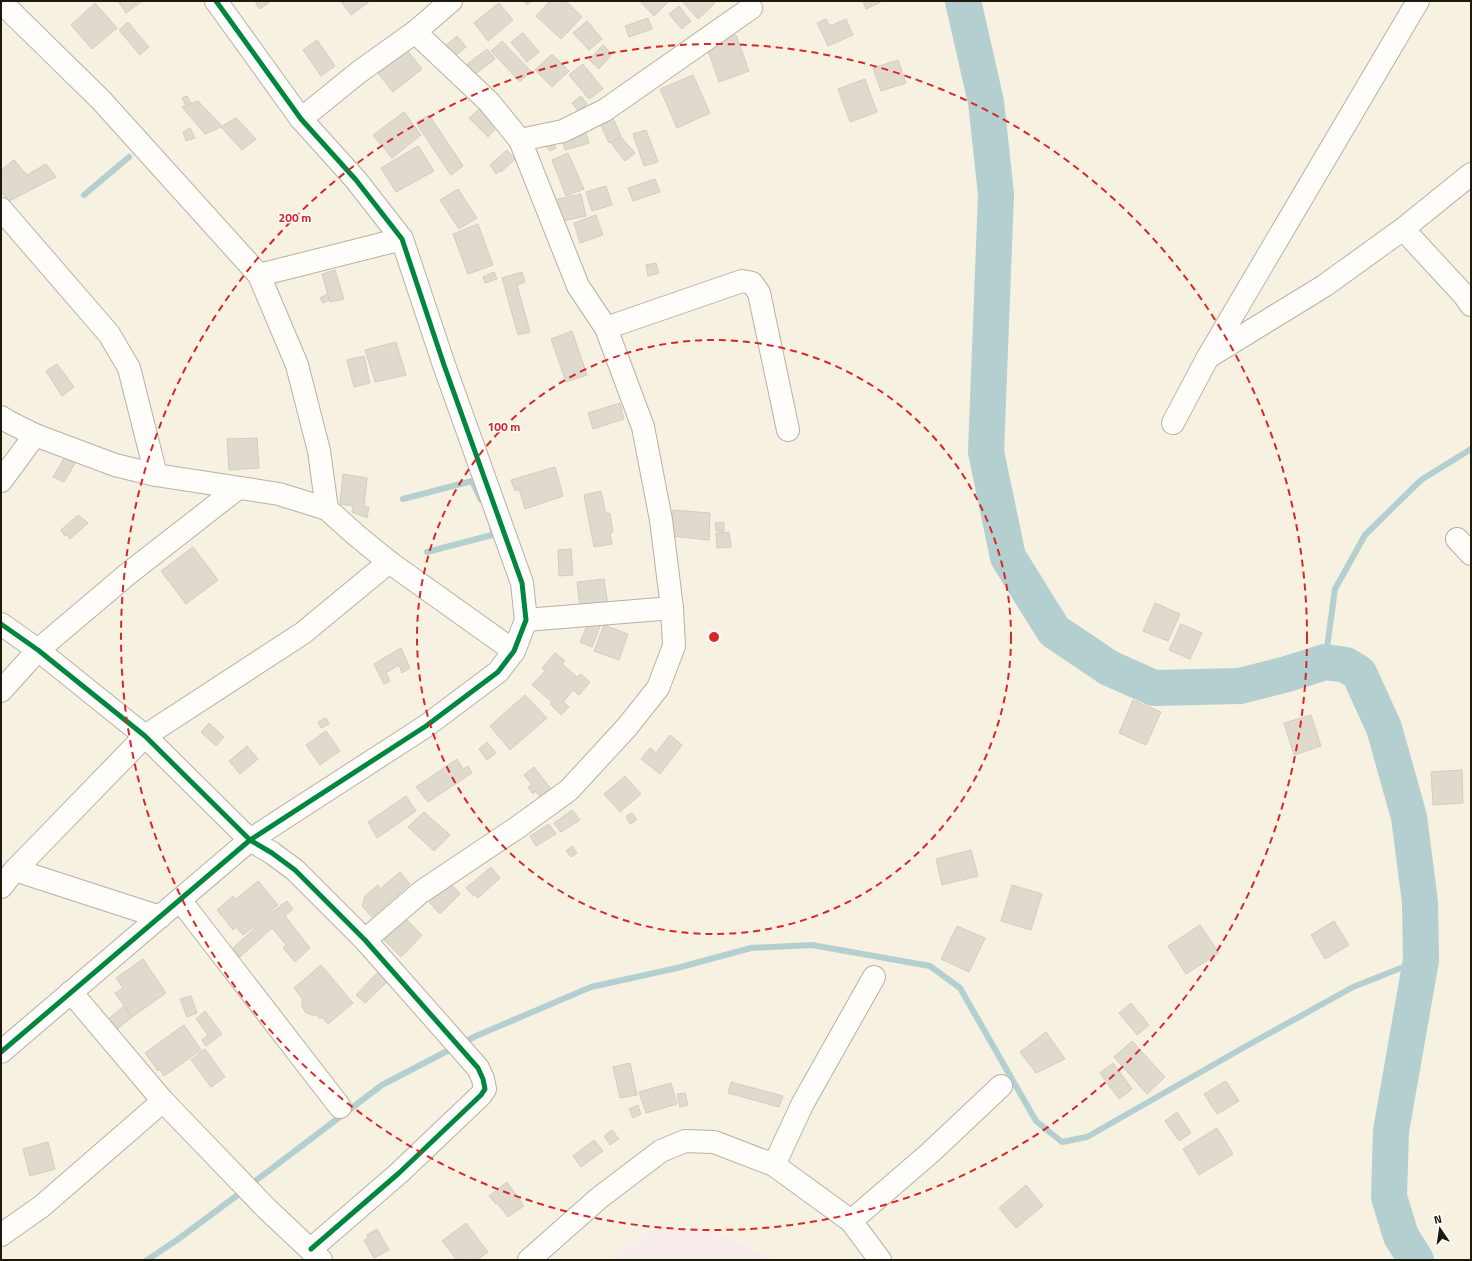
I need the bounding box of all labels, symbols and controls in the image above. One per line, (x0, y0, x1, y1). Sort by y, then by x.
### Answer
text: 200 m (279, 208, 311, 227)
text: 100 m (488, 417, 520, 436)
centre of rings (707, 630, 721, 644)
north arrow (1420, 1209, 1460, 1249)
text: N (1432, 1211, 1443, 1228)

